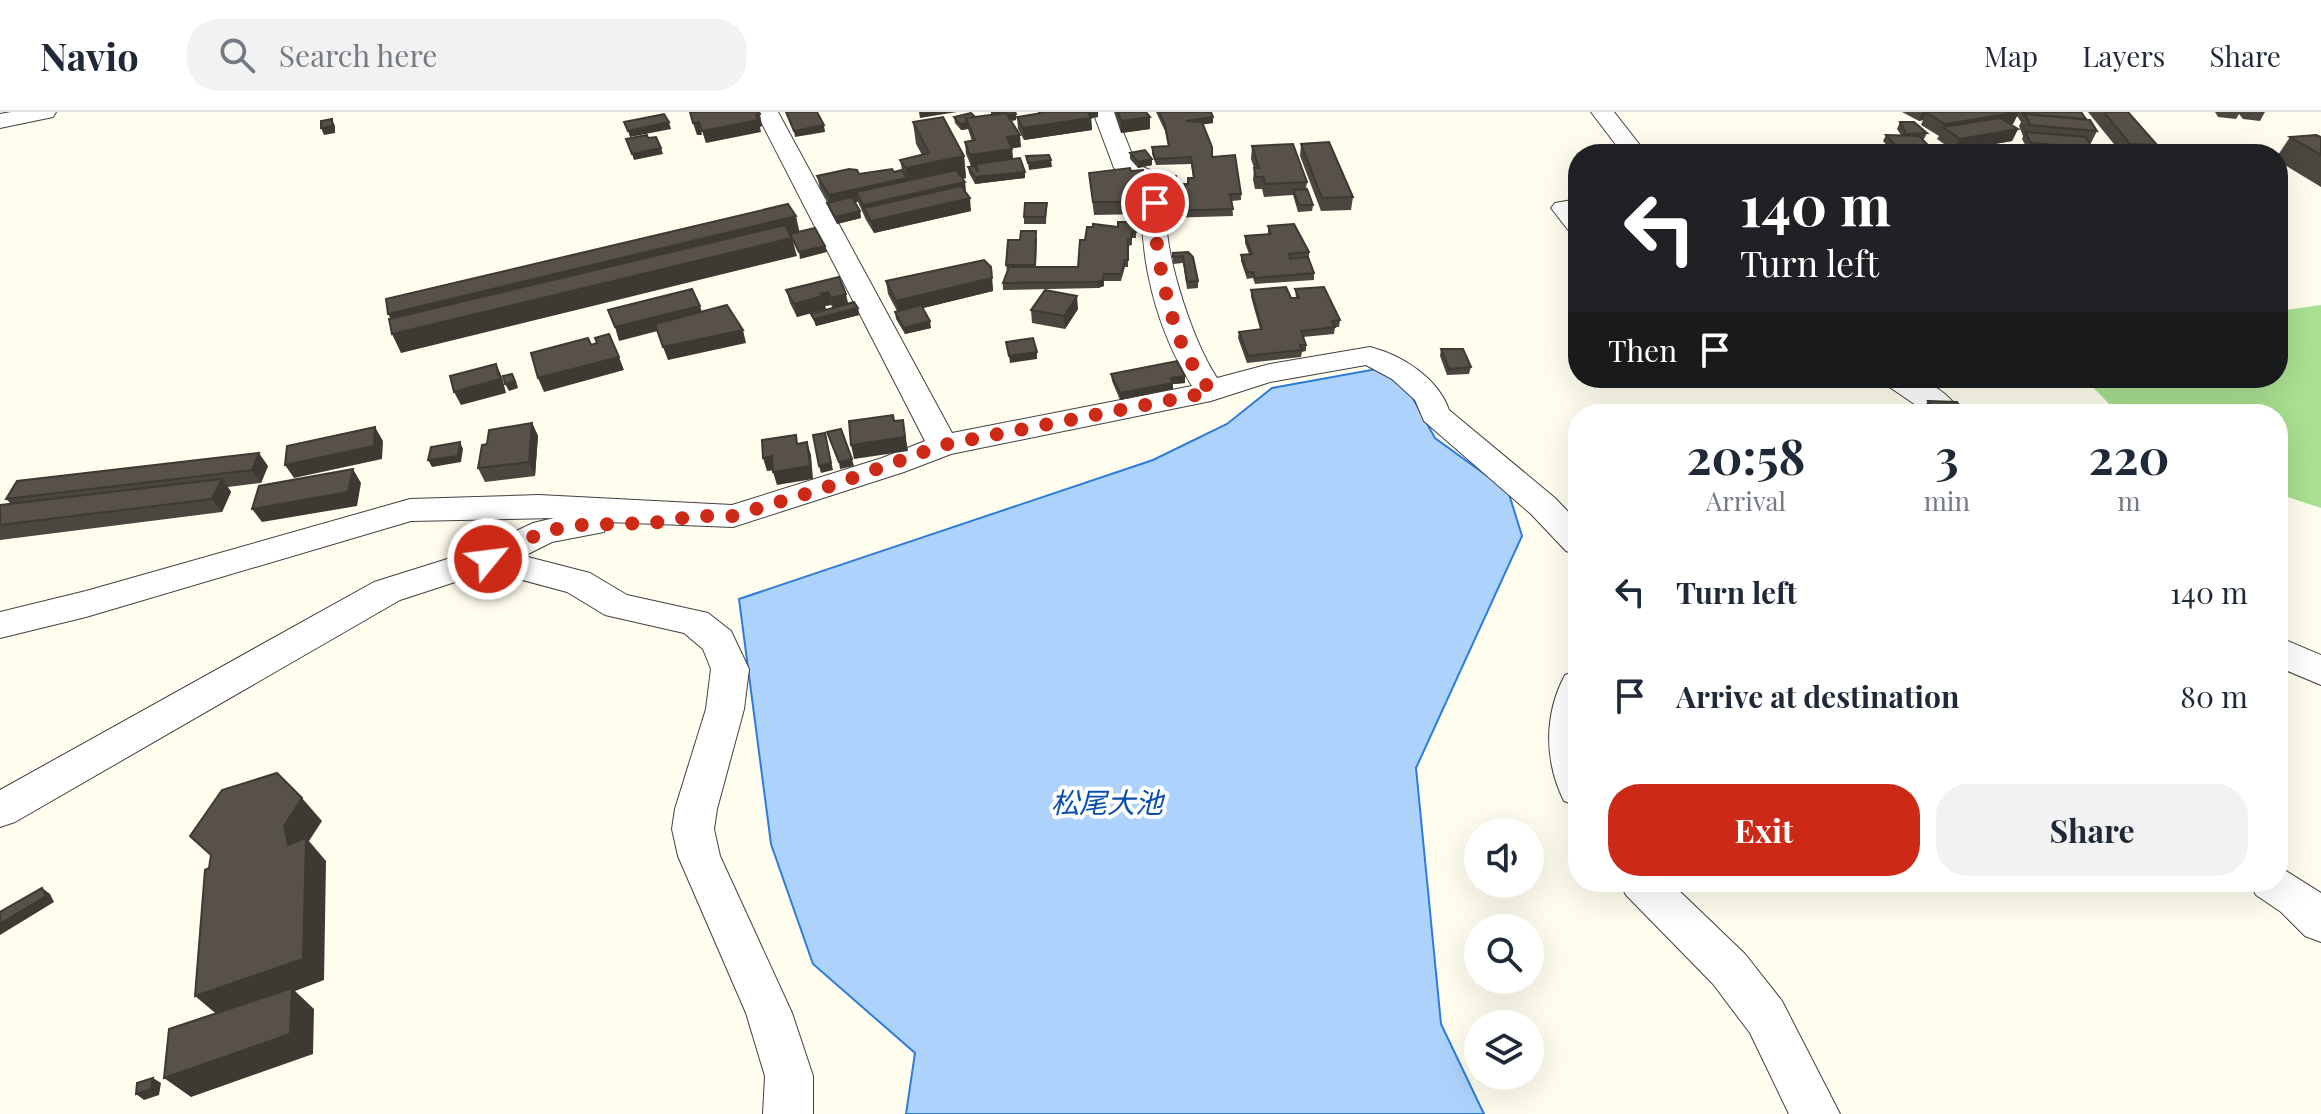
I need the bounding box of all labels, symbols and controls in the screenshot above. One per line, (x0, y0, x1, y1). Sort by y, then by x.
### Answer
search box (187, 19, 747, 91)
text: Navio (40, 30, 139, 81)
icon: search (215, 33, 259, 77)
text: Search here (279, 35, 437, 75)
text: Map (1984, 37, 2038, 74)
text: Layers (2082, 37, 2165, 74)
text: Share (2209, 37, 2281, 74)
text: 140 m (1740, 166, 1891, 241)
pin (1121, 169, 1189, 237)
icon: left (1608, 176, 1712, 280)
icon: arrive (1133, 181, 1177, 225)
text: Turn left (1740, 238, 1879, 286)
icon: arrive (1693, 328, 1737, 372)
text: Then (1608, 330, 1677, 370)
text: 20:58 (1686, 423, 1805, 487)
text: 3 (1935, 423, 1959, 487)
text: 220 (2088, 423, 2170, 487)
text: Arrival (1706, 483, 1786, 518)
text: min (1924, 483, 1970, 518)
text: m (2117, 483, 2141, 518)
position arrow (446, 517, 530, 601)
icon: left (1608, 570, 1652, 614)
text: Turn left (1676, 572, 1797, 612)
text: 140 m (2170, 572, 2248, 612)
icon: arrive (1608, 674, 1652, 718)
text: Arrive at destination (1676, 676, 1959, 716)
text: 80 m (2180, 676, 2248, 716)
water label: 松尾大池 (1051, 783, 1166, 820)
button: Exit (1608, 784, 1920, 876)
button: Share (1936, 784, 2248, 876)
map controls (1464, 818, 1544, 1090)
button: sound (1464, 818, 1544, 898)
button: search (1464, 914, 1544, 994)
button: layers (1464, 1010, 1544, 1090)

